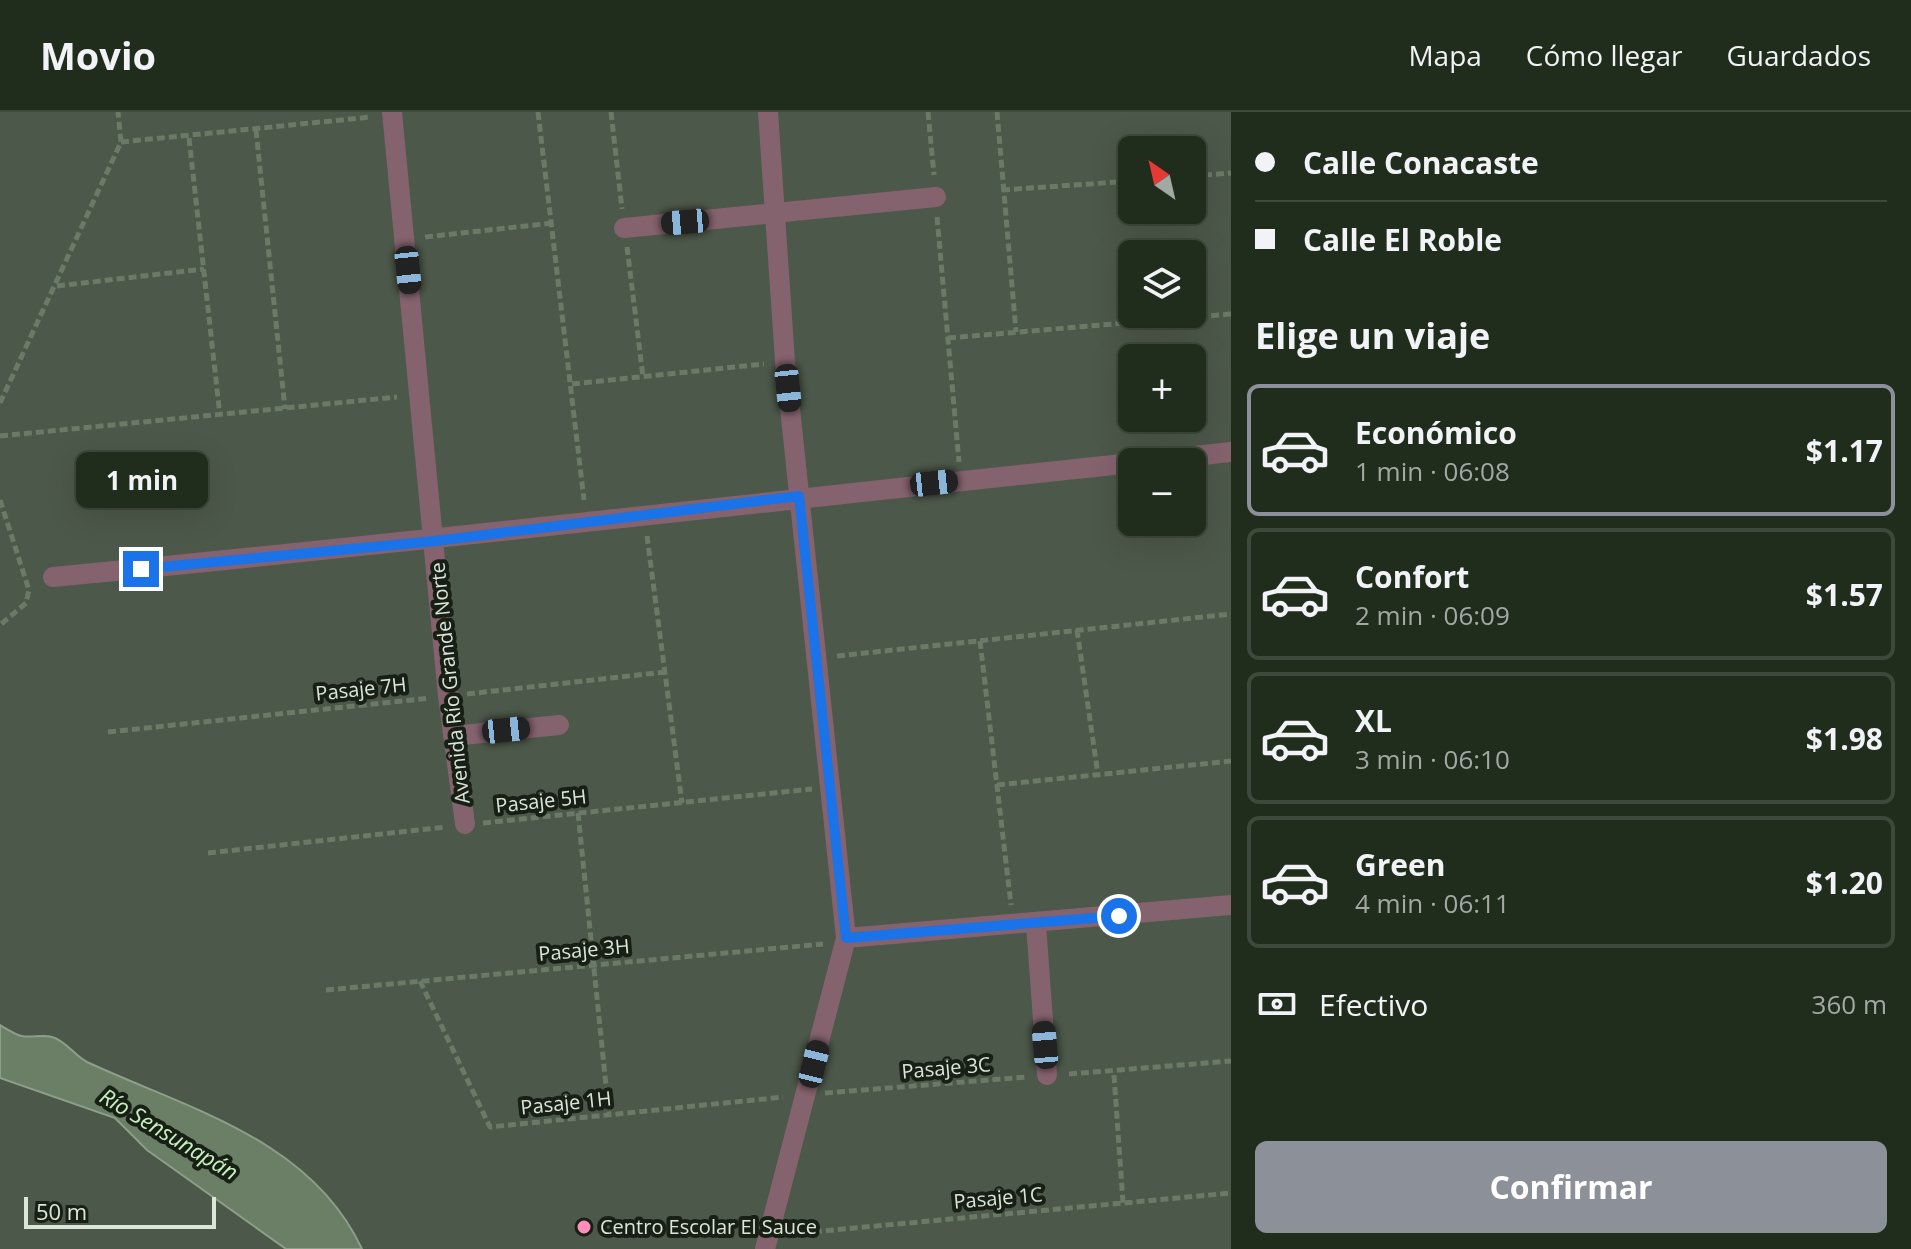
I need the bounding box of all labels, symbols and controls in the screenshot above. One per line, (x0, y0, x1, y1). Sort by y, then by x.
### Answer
text: Movio (40, 29, 156, 81)
text: Mapa (1408, 36, 1482, 74)
text: Cómo llegar (1526, 36, 1682, 74)
text: Guardados (1726, 36, 1871, 74)
north arrow (1118, 136, 1206, 224)
map controls (1118, 136, 1206, 536)
text: Calle Conacaste (1303, 142, 1539, 183)
car (660, 208, 710, 236)
text: Calle El Roble (1303, 219, 1502, 260)
button: layers (1118, 240, 1206, 328)
car (394, 245, 422, 295)
text: Elige un viaje (1255, 311, 1490, 360)
button: + (1118, 344, 1206, 432)
car (774, 363, 802, 413)
text: Económico (1355, 412, 1517, 453)
icon: car (1259, 414, 1331, 486)
text: $1.17 (1806, 430, 1883, 471)
button: − (1118, 448, 1206, 536)
callout: 1 min (75, 453, 207, 509)
text: 1 min · 06:08 (1355, 453, 1510, 489)
text: 1 min (106, 462, 178, 498)
car (909, 469, 959, 497)
route end (123, 551, 159, 587)
text: Confort (1355, 556, 1469, 597)
icon: car (1259, 558, 1331, 630)
street label: Avenida Río Grande Norte (423, 561, 476, 805)
text: $1.57 (1806, 574, 1883, 615)
text: 2 min · 06:09 (1355, 597, 1510, 633)
street label: Pasaje 7H (314, 670, 408, 707)
text: XL (1355, 700, 1392, 741)
icon: car (1259, 702, 1331, 774)
car (481, 716, 531, 744)
text: $1.98 (1806, 718, 1883, 759)
text: 3 min · 06:10 (1355, 741, 1510, 777)
street label: Pasaje 5H (494, 782, 588, 819)
text: Green (1355, 844, 1446, 885)
icon: car (1259, 846, 1331, 918)
text: $1.20 (1806, 862, 1883, 903)
text: 4 min · 06:11 (1355, 885, 1510, 921)
route start (1101, 898, 1137, 934)
street label: Pasaje 3H (537, 932, 631, 967)
icon: cash (1255, 982, 1299, 1026)
text: Efectivo (1319, 984, 1428, 1025)
text: 360 m (1812, 986, 1887, 1022)
car (1031, 1020, 1059, 1070)
car (797, 1038, 831, 1090)
street label: Pasaje 3C (900, 1050, 992, 1085)
water label: Río Sensunapán (95, 1080, 244, 1186)
street label: Pasaje 1H (519, 1084, 613, 1121)
button: Confirmar (1255, 1141, 1887, 1233)
street label: Pasaje 1C (952, 1180, 1044, 1215)
scale bar (24, 1193, 216, 1229)
text: 50 m (36, 1196, 87, 1226)
place label: Centro Escolar El Sauce (600, 1213, 817, 1240)
marker: Centro Escolar El Sauce (575, 1218, 593, 1236)

